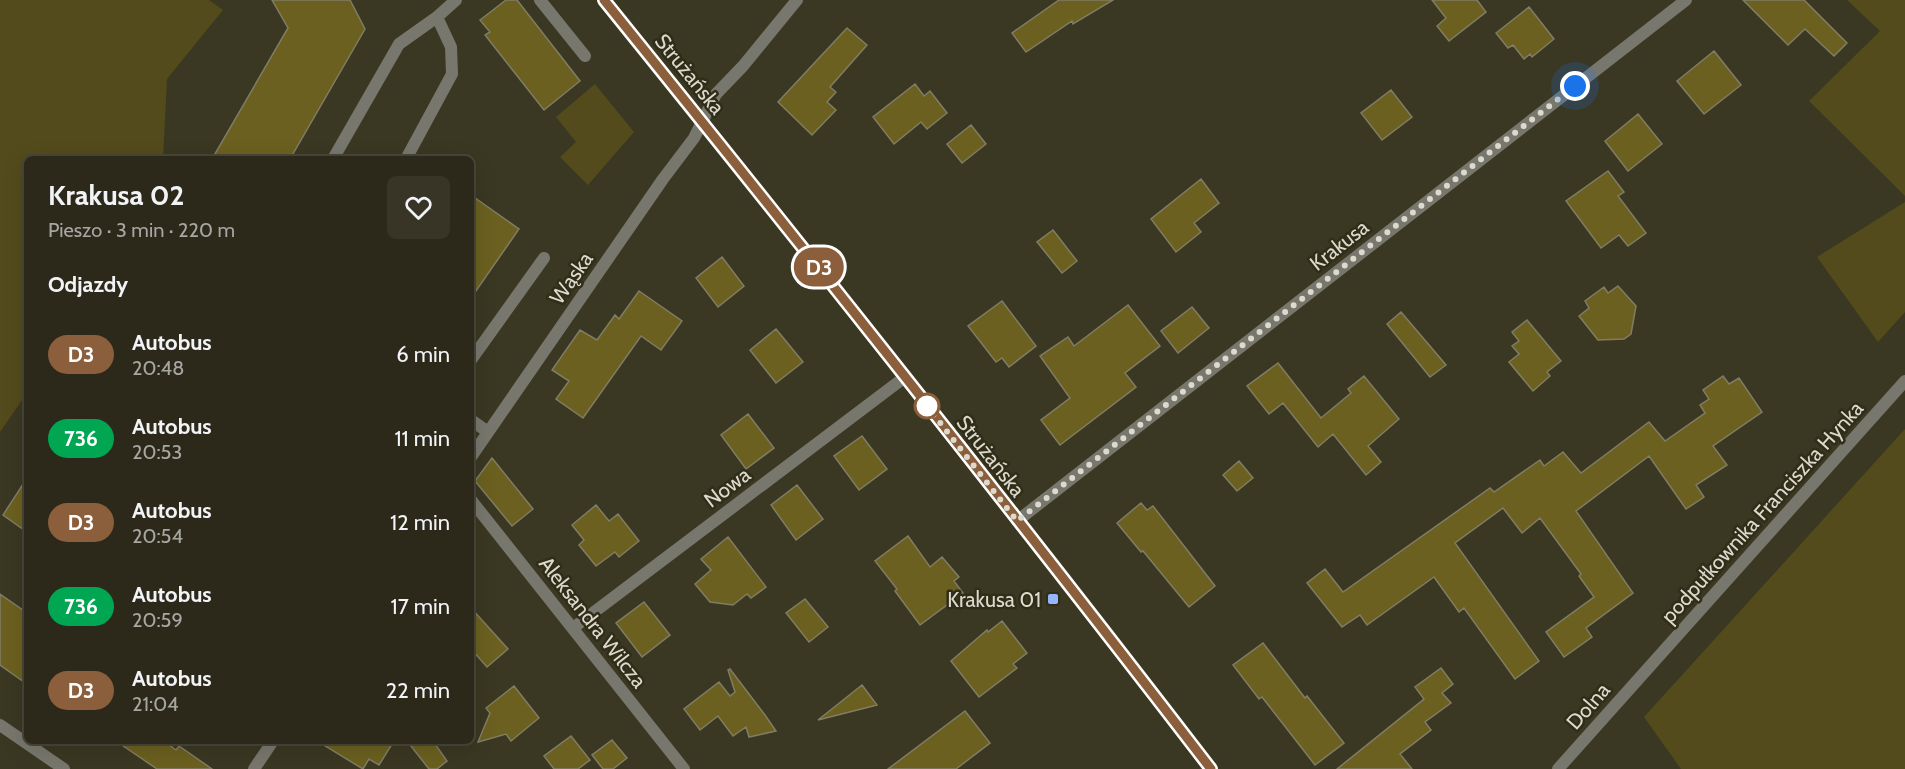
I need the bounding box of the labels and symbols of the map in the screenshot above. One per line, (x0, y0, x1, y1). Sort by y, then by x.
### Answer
street label: Strużańska (650, 29, 730, 119)
your location (1560, 71, 1590, 101)
street label: Krakusa (1305, 214, 1373, 276)
street label: Wąska (544, 247, 598, 309)
line badge: D3 (792, 248, 846, 286)
unlabelled marker (914, 393, 940, 419)
street label: podpułkownika Franciszka Hynka (1656, 396, 1868, 628)
street label: Strużańska (951, 410, 1031, 502)
street label: Nowa (699, 462, 755, 512)
street label: Aleksandra Wilcza (534, 551, 652, 693)
place label: Krakusa 01 (947, 587, 1041, 612)
marker: Krakusa 01 (1046, 592, 1060, 606)
street label: Dolna (1561, 678, 1615, 734)

